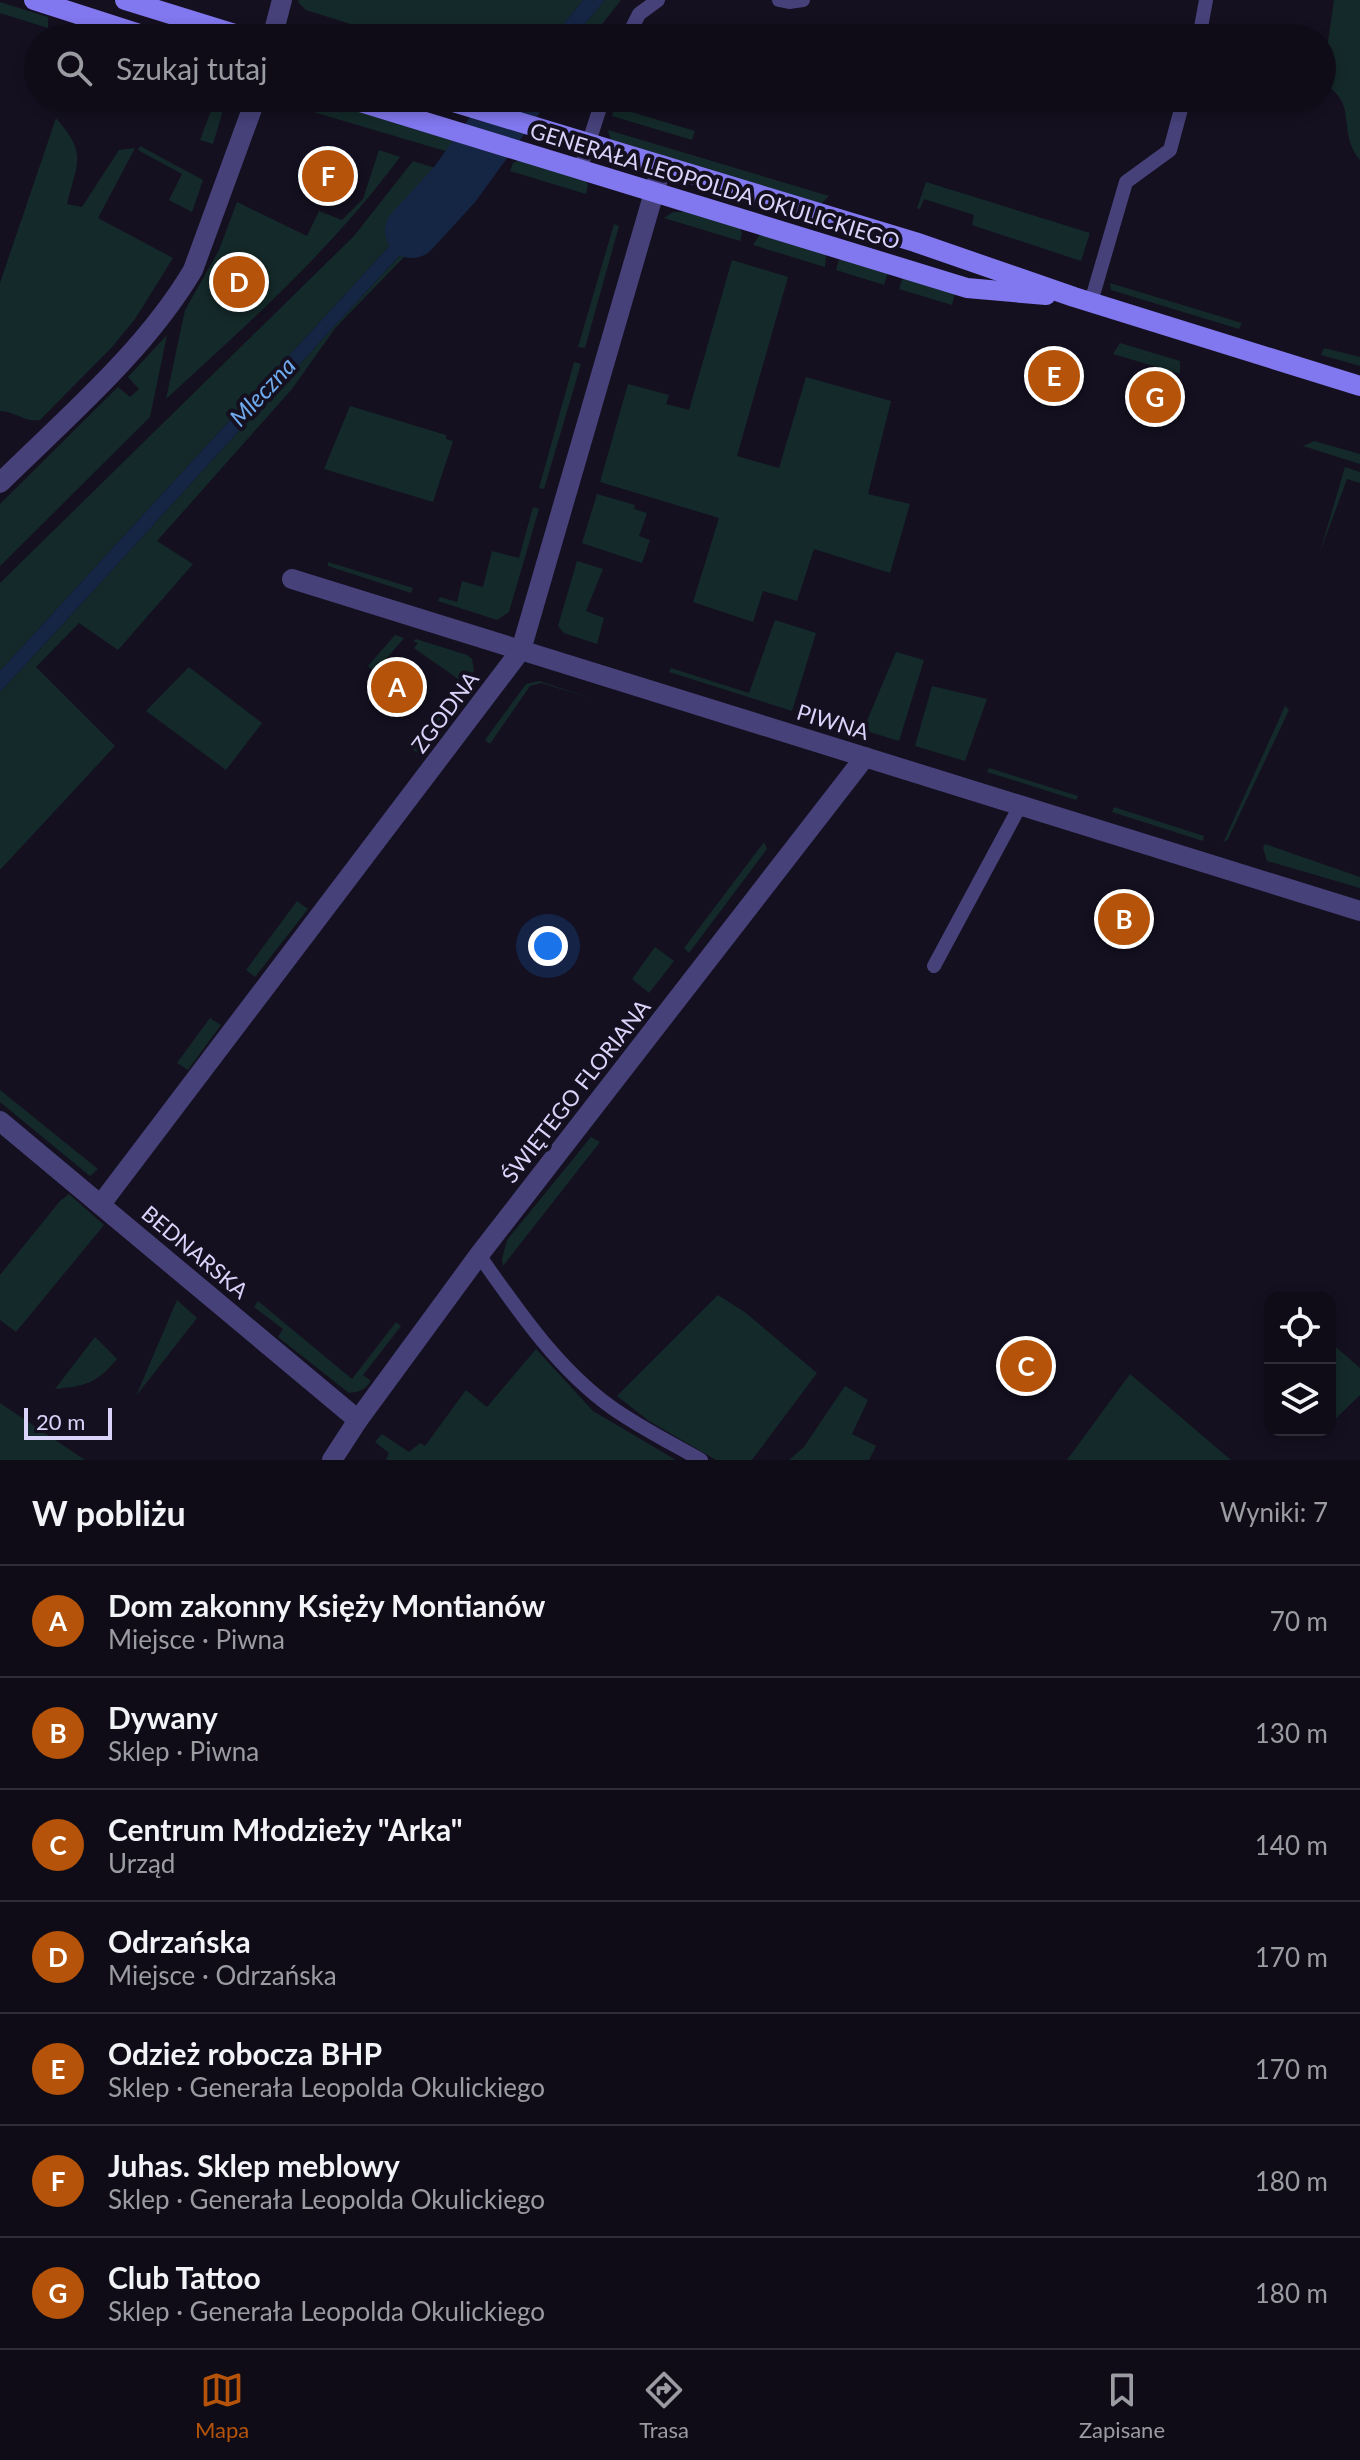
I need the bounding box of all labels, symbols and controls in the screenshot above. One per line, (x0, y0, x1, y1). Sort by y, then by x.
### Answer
search box (24, 24, 1336, 112)
icon: search (52, 46, 96, 90)
text: Szukaj tutaj (116, 50, 267, 86)
street label: GENERAŁA LEOPOLDA OKULICKIEGO (527, 116, 903, 255)
pin: F (302, 146, 354, 206)
pin: D (213, 252, 265, 312)
pin: E (1028, 346, 1080, 406)
water label: Mleczna (223, 351, 301, 431)
pin: G (1129, 367, 1181, 427)
pin: A (371, 657, 423, 717)
street label: ZGODNA (405, 666, 484, 758)
street label: PIWNA (794, 698, 873, 745)
pin: B (1098, 889, 1150, 949)
your location (528, 926, 568, 966)
street label: ŚWIĘTEGO FLORIANA (496, 994, 656, 1188)
street label: BEDNARSKA (137, 1199, 254, 1304)
map controls (1264, 1292, 1336, 1436)
button: locate (1264, 1292, 1336, 1364)
pin: C (1000, 1336, 1052, 1396)
button: layers (1264, 1364, 1336, 1436)
scale bar (24, 1404, 112, 1440)
text: 20 m (36, 1408, 85, 1435)
text: W pobliżu (32, 1492, 186, 1533)
text: Wyniki: 7 (1220, 1496, 1328, 1528)
text: Dom zakonny Księży Montianów (108, 1587, 545, 1623)
text: A (49, 1605, 67, 1637)
text: 70 m (1270, 1605, 1328, 1637)
text: Miejsce · Piwna (108, 1623, 285, 1655)
text: Dywany (108, 1699, 218, 1735)
text: B (49, 1717, 67, 1749)
text: 130 m (1255, 1717, 1328, 1749)
text: Sklep · Piwna (108, 1735, 259, 1767)
text: Centrum Młodzieży "Arka" (108, 1811, 463, 1847)
text: C (49, 1829, 67, 1861)
text: 140 m (1255, 1829, 1328, 1861)
text: Urząd (108, 1847, 175, 1879)
text: Odrzańska (108, 1923, 251, 1959)
text: D (48, 1941, 68, 1973)
text: 170 m (1255, 1941, 1328, 1973)
text: Miejsce · Odrzańska (108, 1959, 337, 1991)
text: Odzież robocza BHP (108, 2035, 382, 2071)
text: E (51, 2053, 65, 2085)
text: 170 m (1255, 2053, 1328, 2085)
text: Sklep · Generała Leopolda Okulickiego (108, 2071, 545, 2103)
text: Juhas. Sklep meblowy (108, 2147, 400, 2183)
text: F (51, 2165, 65, 2197)
text: 180 m (1255, 2165, 1328, 2197)
text: Sklep · Generała Leopolda Okulickiego (108, 2183, 545, 2215)
text: Club Tattoo (108, 2259, 261, 2295)
text: G (49, 2277, 67, 2309)
text: 180 m (1255, 2277, 1328, 2309)
text: Sklep · Generała Leopolda Okulickiego (108, 2295, 545, 2327)
tab: Mapa (195, 2368, 249, 2443)
tab: Trasa (639, 2368, 689, 2443)
tab: Zapisane (1079, 2368, 1165, 2443)

